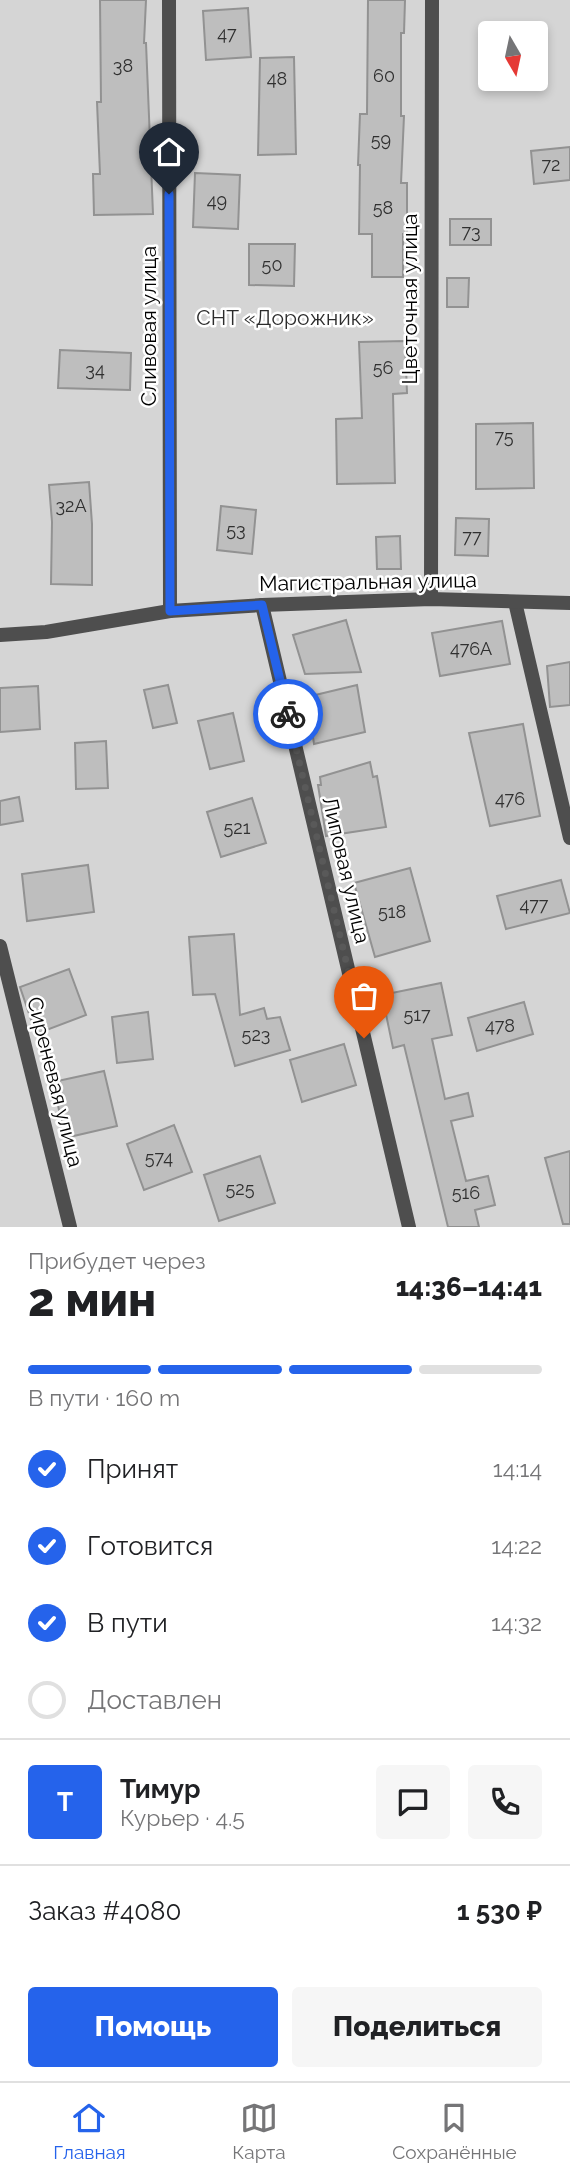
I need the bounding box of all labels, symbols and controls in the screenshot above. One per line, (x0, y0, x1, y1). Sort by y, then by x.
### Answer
north arrow (478, 21, 548, 91)
map controls (478, 21, 548, 91)
house number: 47 (217, 23, 237, 44)
house number: 38 (113, 55, 133, 76)
house number: 60 (373, 65, 395, 86)
house number: 48 (267, 68, 287, 89)
pin (139, 122, 199, 194)
house number: 59 (371, 129, 391, 150)
icon: home (150, 133, 188, 171)
house number: 72 (541, 154, 561, 175)
house number: 49 (207, 190, 227, 211)
house number: 58 (373, 197, 393, 218)
street label: Цветочная улица (397, 213, 422, 385)
house number: 73 (461, 221, 481, 242)
street label: Сливовая улица (136, 246, 161, 406)
house number: 50 (262, 254, 282, 275)
park label: СНТ «Дорожник» (196, 305, 374, 330)
house number: 56 (373, 357, 393, 378)
house number: 34 (85, 359, 105, 380)
house number: 75 (494, 426, 514, 447)
house number: 32А (55, 495, 87, 516)
house number: 53 (226, 519, 246, 540)
house number: 77 (462, 526, 482, 547)
street label: Магистральная улица (259, 567, 477, 596)
house number: 476А (450, 638, 492, 659)
courier (253, 679, 323, 749)
icon: bike (269, 695, 307, 733)
house number: 476 (495, 788, 525, 809)
street label: Липовая улица (317, 794, 376, 946)
house number: 521 (224, 817, 251, 838)
house number: 477 (520, 894, 549, 915)
house number: 518 (378, 901, 406, 922)
pin (334, 966, 394, 1038)
icon: bag (345, 977, 383, 1015)
street label: Сиреневая улица (22, 994, 89, 1170)
house number: 517 (403, 1004, 431, 1025)
house number: 478 (485, 1015, 515, 1036)
house number: 523 (242, 1024, 270, 1045)
house number: 574 (145, 1147, 173, 1168)
house number: 525 (226, 1178, 255, 1199)
house number: 516 (452, 1182, 480, 1203)
text: Прибудет через (28, 1247, 206, 1274)
text: 14:36–14:41 (396, 1272, 542, 1302)
text: 2 мин (28, 1273, 156, 1327)
text: В пути · 160 m (28, 1384, 180, 1411)
icon: check (28, 1450, 66, 1488)
text: Принят (87, 1454, 178, 1484)
text: 14:14 (493, 1455, 542, 1482)
icon: check (28, 1527, 66, 1565)
text: Готовится (87, 1531, 213, 1561)
text: 14:22 (491, 1532, 542, 1559)
icon: check (28, 1604, 66, 1642)
text: В пути (87, 1608, 168, 1638)
text: 14:32 (491, 1609, 542, 1636)
text: Доставлен (87, 1685, 222, 1715)
button: chat (376, 1765, 450, 1839)
button: phone (468, 1765, 542, 1839)
text: Тимур (120, 1774, 200, 1804)
text: Т (57, 1787, 73, 1817)
text: Курьер · 4.5 (120, 1804, 245, 1831)
text: Заказ #4080 (28, 1896, 181, 1926)
text: 1 530 ₽ (457, 1896, 542, 1926)
button: Помощь (28, 1987, 278, 2067)
button: Поделиться (292, 1987, 542, 2067)
tab: Главная (53, 2099, 126, 2163)
tab: Карта (232, 2099, 286, 2163)
tab: Сохранённые (392, 2099, 517, 2163)

